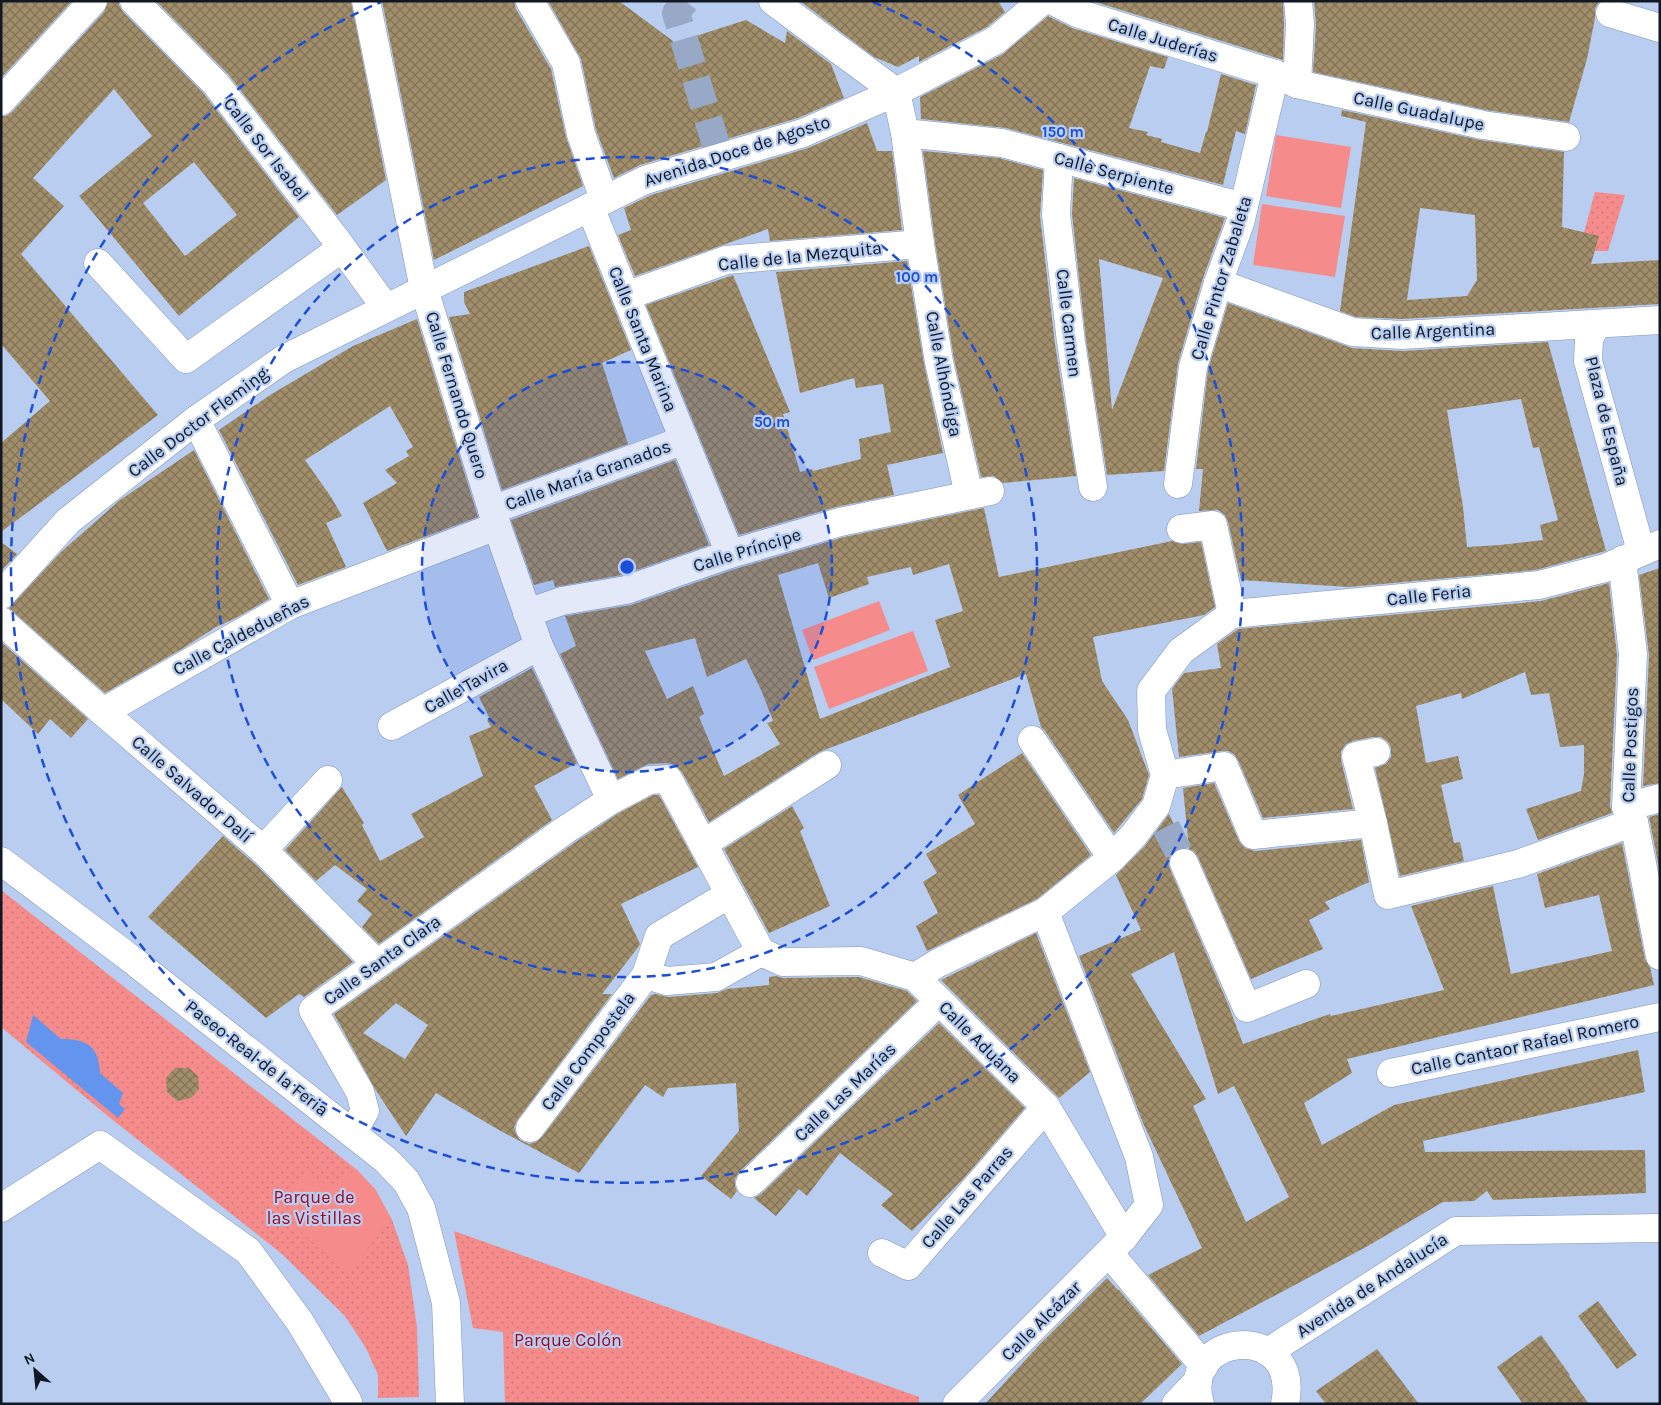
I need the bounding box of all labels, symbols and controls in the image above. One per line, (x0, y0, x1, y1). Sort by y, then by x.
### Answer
street label: Calle Juderías (1105, 13, 1221, 67)
street label: Calle Guadalupe (1352, 86, 1486, 136)
street label: Calle Sor Isabel (219, 93, 313, 205)
street label: Avenida Doce de Agosto (641, 110, 833, 192)
text: 150 m (1042, 123, 1084, 141)
street label: Calle Serpiente (1052, 146, 1176, 200)
street label: Calle Pintor Zabaleta (1186, 193, 1256, 363)
street label: Calle de la Mezquita (717, 236, 883, 276)
street label: Calle Santa Marina (604, 263, 682, 415)
text: 100 m (896, 268, 938, 286)
street label: Calle Carmen (1051, 268, 1087, 378)
street label: Calle Fernando Quero (421, 309, 493, 481)
street label: Calle Alhóndiga (921, 309, 967, 439)
street label: Calle Argentina (1371, 318, 1495, 344)
street label: Plaza de España (1580, 354, 1634, 488)
street label: Calle Doctor Fleming (124, 362, 272, 482)
text: 50 m (754, 413, 790, 431)
street label: Calle María Granados (502, 435, 674, 515)
street label: Calle Príncipe (690, 523, 804, 577)
centre of rings (618, 558, 636, 576)
street label: Calle Feria (1386, 580, 1472, 610)
street label: Calle Caldedueñas (169, 590, 313, 680)
street label: Calle Tavira (420, 654, 512, 718)
street label: Calle Postigos (1617, 687, 1643, 803)
street label: Calle Salvador Dalí (127, 731, 257, 848)
street label: Calle Santa Clara (319, 910, 445, 1010)
street label: Calle Compostela (536, 987, 640, 1115)
street label: Paseo Real de la Feria (181, 995, 333, 1121)
street label: Calle Aduana (934, 996, 1026, 1088)
street label: Calle Cantaor Rafael Romero (1409, 1010, 1641, 1080)
street label: Calle Las Marías (790, 1038, 900, 1146)
street label: Calle Las Parras (916, 1141, 1018, 1253)
park label: Parque de las Vistillas (266, 1186, 362, 1229)
street label: Avenida de Andalucía (1292, 1228, 1452, 1342)
street label: Calle Alcázar (996, 1276, 1086, 1366)
park label: Parque Colón (514, 1329, 622, 1351)
north arrow (10, 1345, 60, 1395)
text: N (21, 1349, 38, 1369)

